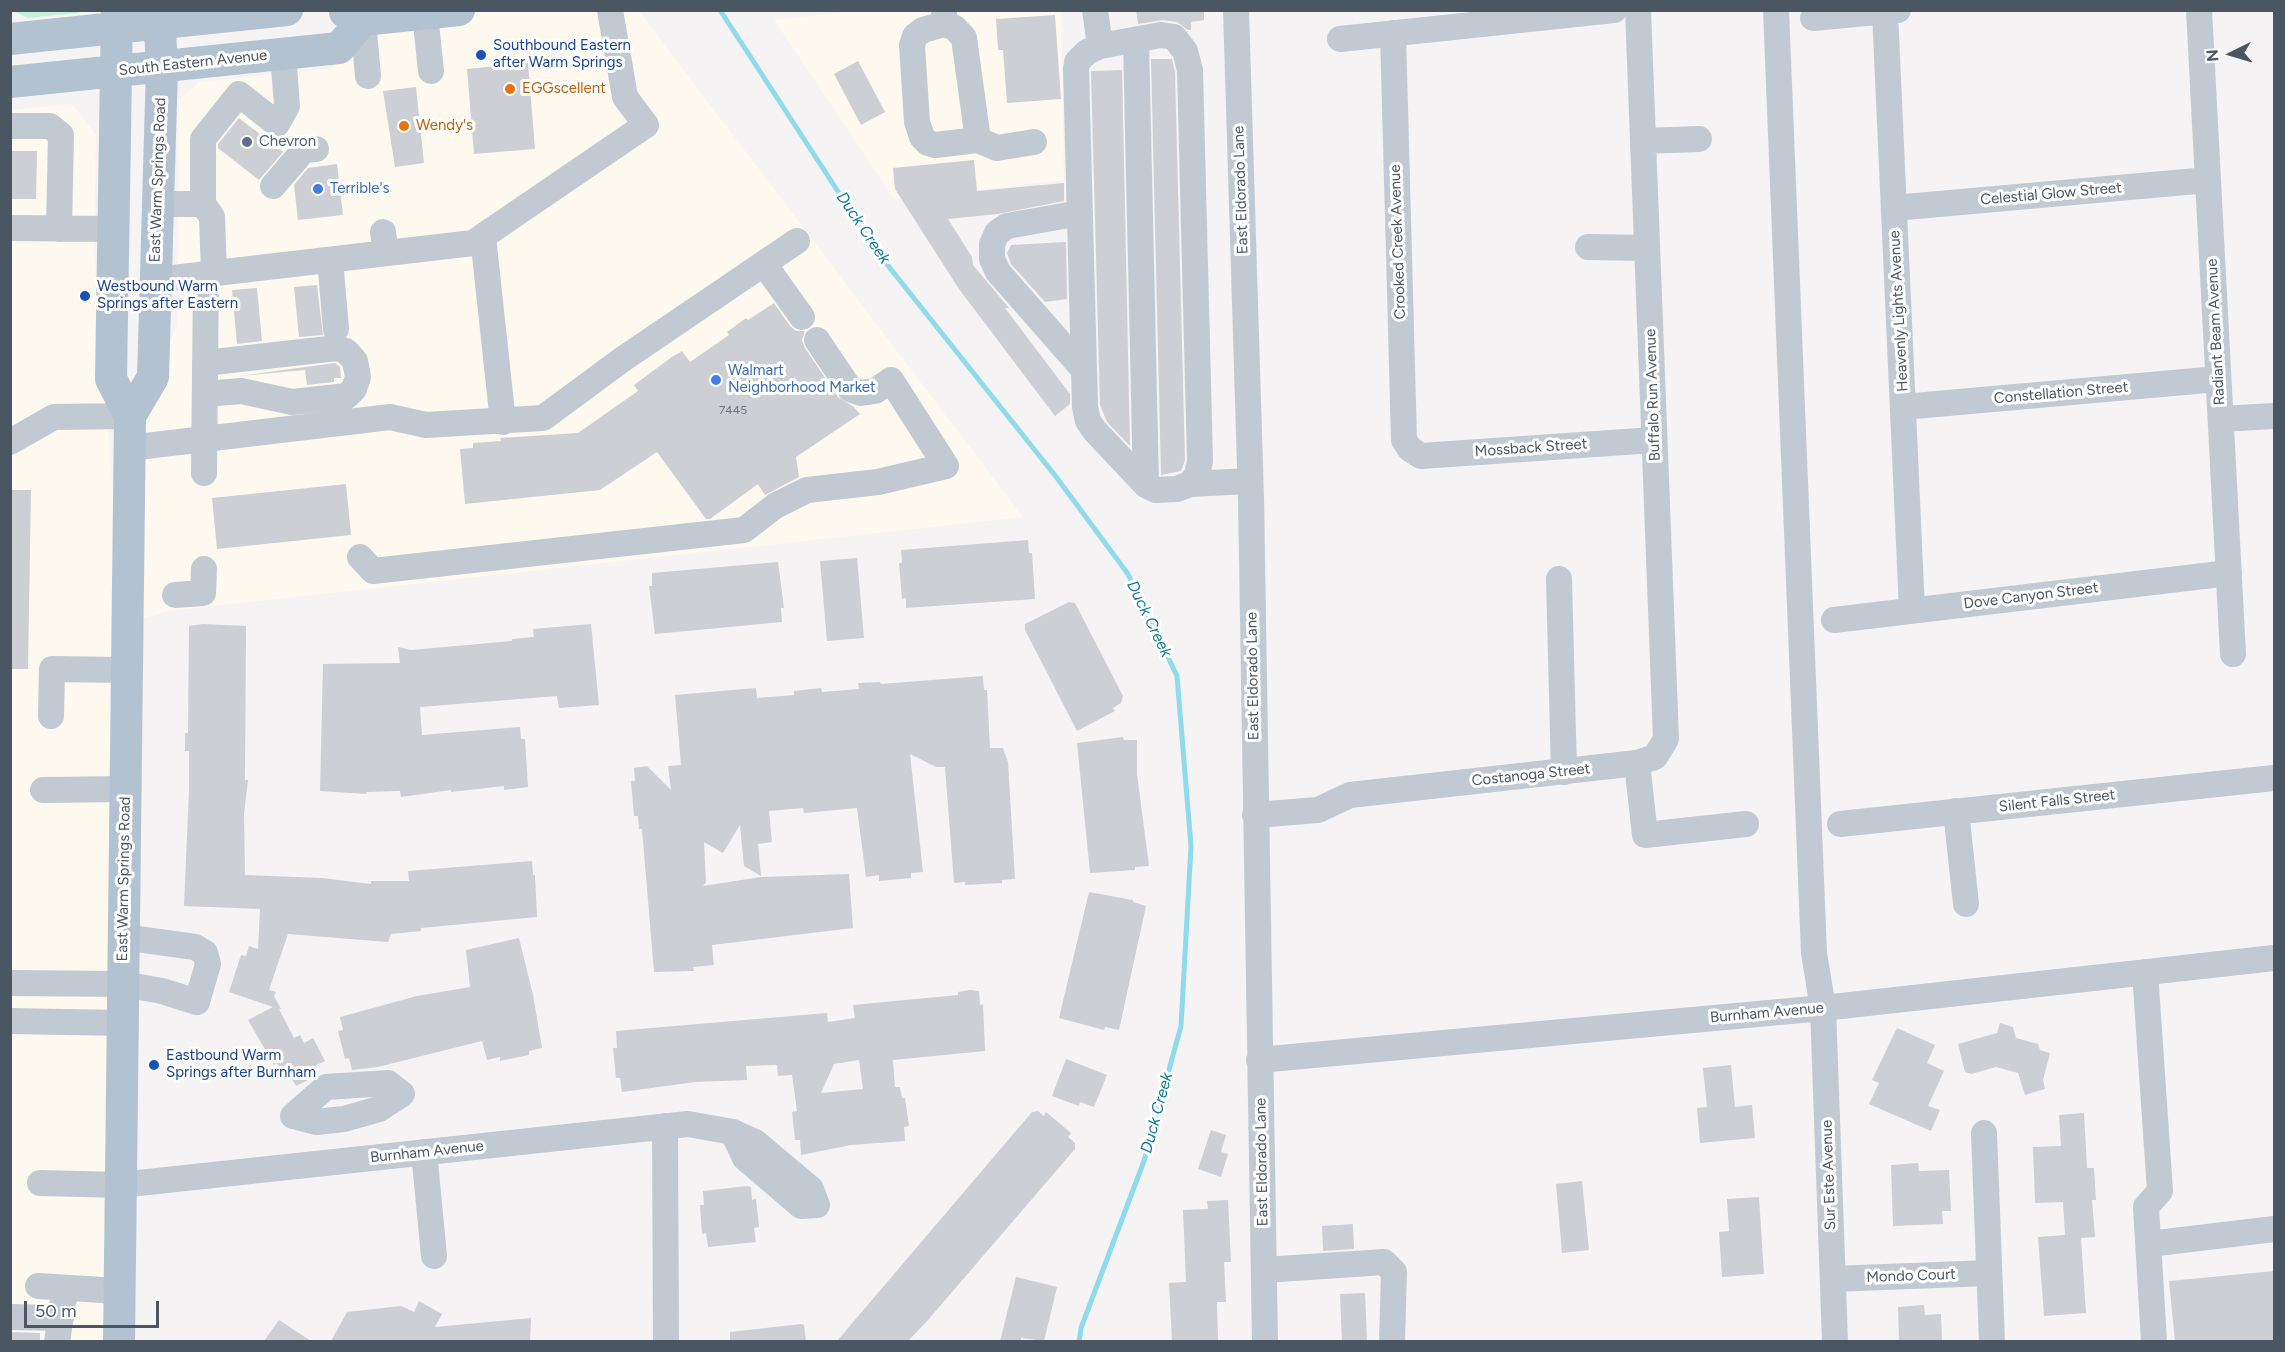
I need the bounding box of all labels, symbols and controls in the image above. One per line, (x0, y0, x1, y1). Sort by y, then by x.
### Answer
north arrow (2201, 24, 2261, 84)
place label: Southbound Eastern after Warm Springs (493, 37, 631, 72)
street label: South Eastern Avenue (118, 46, 268, 80)
marker: Southbound Eastern after Warm Springs (474, 48, 488, 62)
text: N (2203, 49, 2223, 63)
place label: EGGscellent (522, 80, 606, 98)
marker: EGGscellent (503, 82, 517, 96)
street label: East Warm Springs Road (146, 97, 170, 263)
place label: Wendy's (416, 117, 473, 135)
marker: Wendy's (397, 119, 411, 133)
street label: East Eldorado Lane (1230, 125, 1252, 255)
place label: Chevron (259, 133, 316, 151)
marker: Chevron (240, 135, 254, 149)
street label: Crooked Creek Avenue (1386, 164, 1410, 320)
street label: Celestial Glow Street (1980, 179, 2122, 209)
place label: Terrible's (330, 180, 389, 198)
marker: Terrible's (311, 182, 325, 196)
water label: Duck Creek (832, 188, 894, 268)
street label: Heavenly Lights Avenue (1886, 230, 1912, 392)
street label: Radiant Beam Avenue (2203, 258, 2229, 406)
place label: Westbound Warm Springs after Eastern (97, 278, 238, 313)
marker: Westbound Warm Springs after Eastern (78, 289, 92, 303)
street label: Buffalo Run Avenue (1642, 328, 1664, 462)
place label: Walmart Neighborhood Market (728, 362, 876, 397)
marker: Walmart Neighborhood Market (709, 373, 723, 387)
street label: Constellation Street (1993, 378, 2129, 408)
house number: 7445 (719, 403, 747, 417)
street label: Mossback Street (1474, 435, 1588, 461)
water label: Duck Creek (1122, 578, 1176, 660)
street label: Dove Canyon Street (1963, 579, 2099, 613)
street label: East Eldorado Lane (1243, 612, 1263, 740)
street label: Costanoga Street (1471, 760, 1591, 790)
street label: Silent Falls Street (1998, 786, 2116, 816)
street label: East Warm Springs Road (114, 796, 134, 962)
street label: Burnham Avenue (1709, 999, 1825, 1027)
place label: Eastbound Warm Springs after Burnham (166, 1047, 316, 1082)
marker: Eastbound Warm Springs after Burnham (147, 1058, 161, 1072)
water label: Duck Creek (1137, 1071, 1177, 1155)
street label: East Eldorado Lane (1252, 1098, 1272, 1226)
street label: Sur Este Avenue (1818, 1119, 1840, 1231)
street label: Burnham Avenue (369, 1137, 485, 1167)
street label: Mondo Court (1866, 1265, 1956, 1287)
scale bar (27, 1289, 162, 1327)
text: 50 m (35, 1300, 77, 1322)

